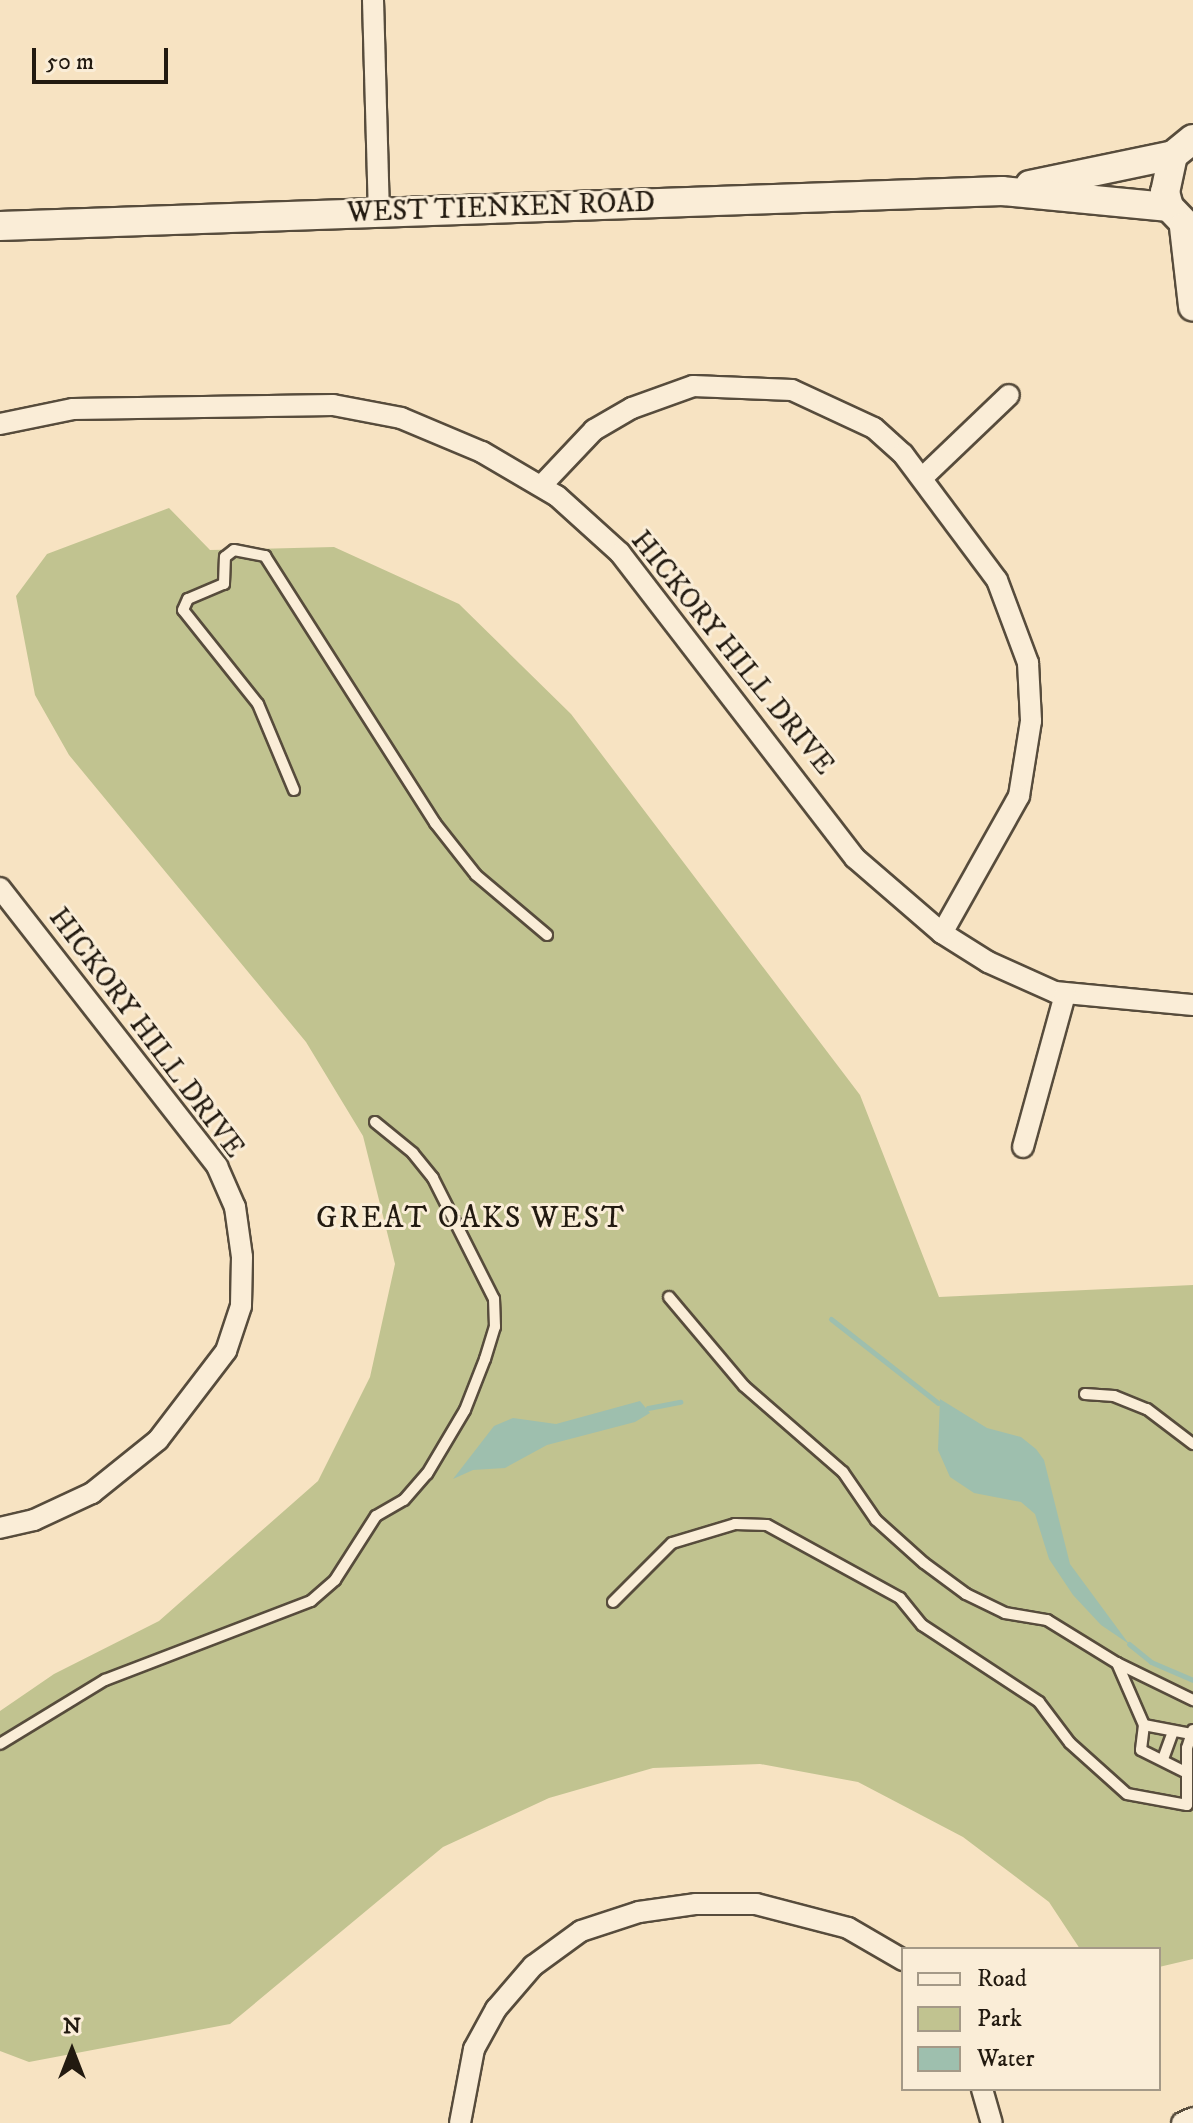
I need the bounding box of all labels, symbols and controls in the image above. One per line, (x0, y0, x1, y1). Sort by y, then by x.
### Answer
scale bar (36, 32, 172, 82)
text: 50 m (46, 47, 94, 77)
street label: WEST TIENKEN ROAD (346, 186, 656, 230)
street label: HICKORY HILL DRIVE (623, 524, 841, 782)
street label: HICKORY HILL DRIVE (41, 902, 251, 1164)
district label: GREAT OAKS WEST (316, 1201, 626, 1237)
legend (901, 1947, 1161, 2091)
text: Road (977, 1964, 1027, 1994)
text: Park (977, 2004, 1022, 2034)
north arrow (32, 2011, 112, 2091)
text: N (63, 2013, 81, 2040)
text: Water (977, 2044, 1034, 2074)

